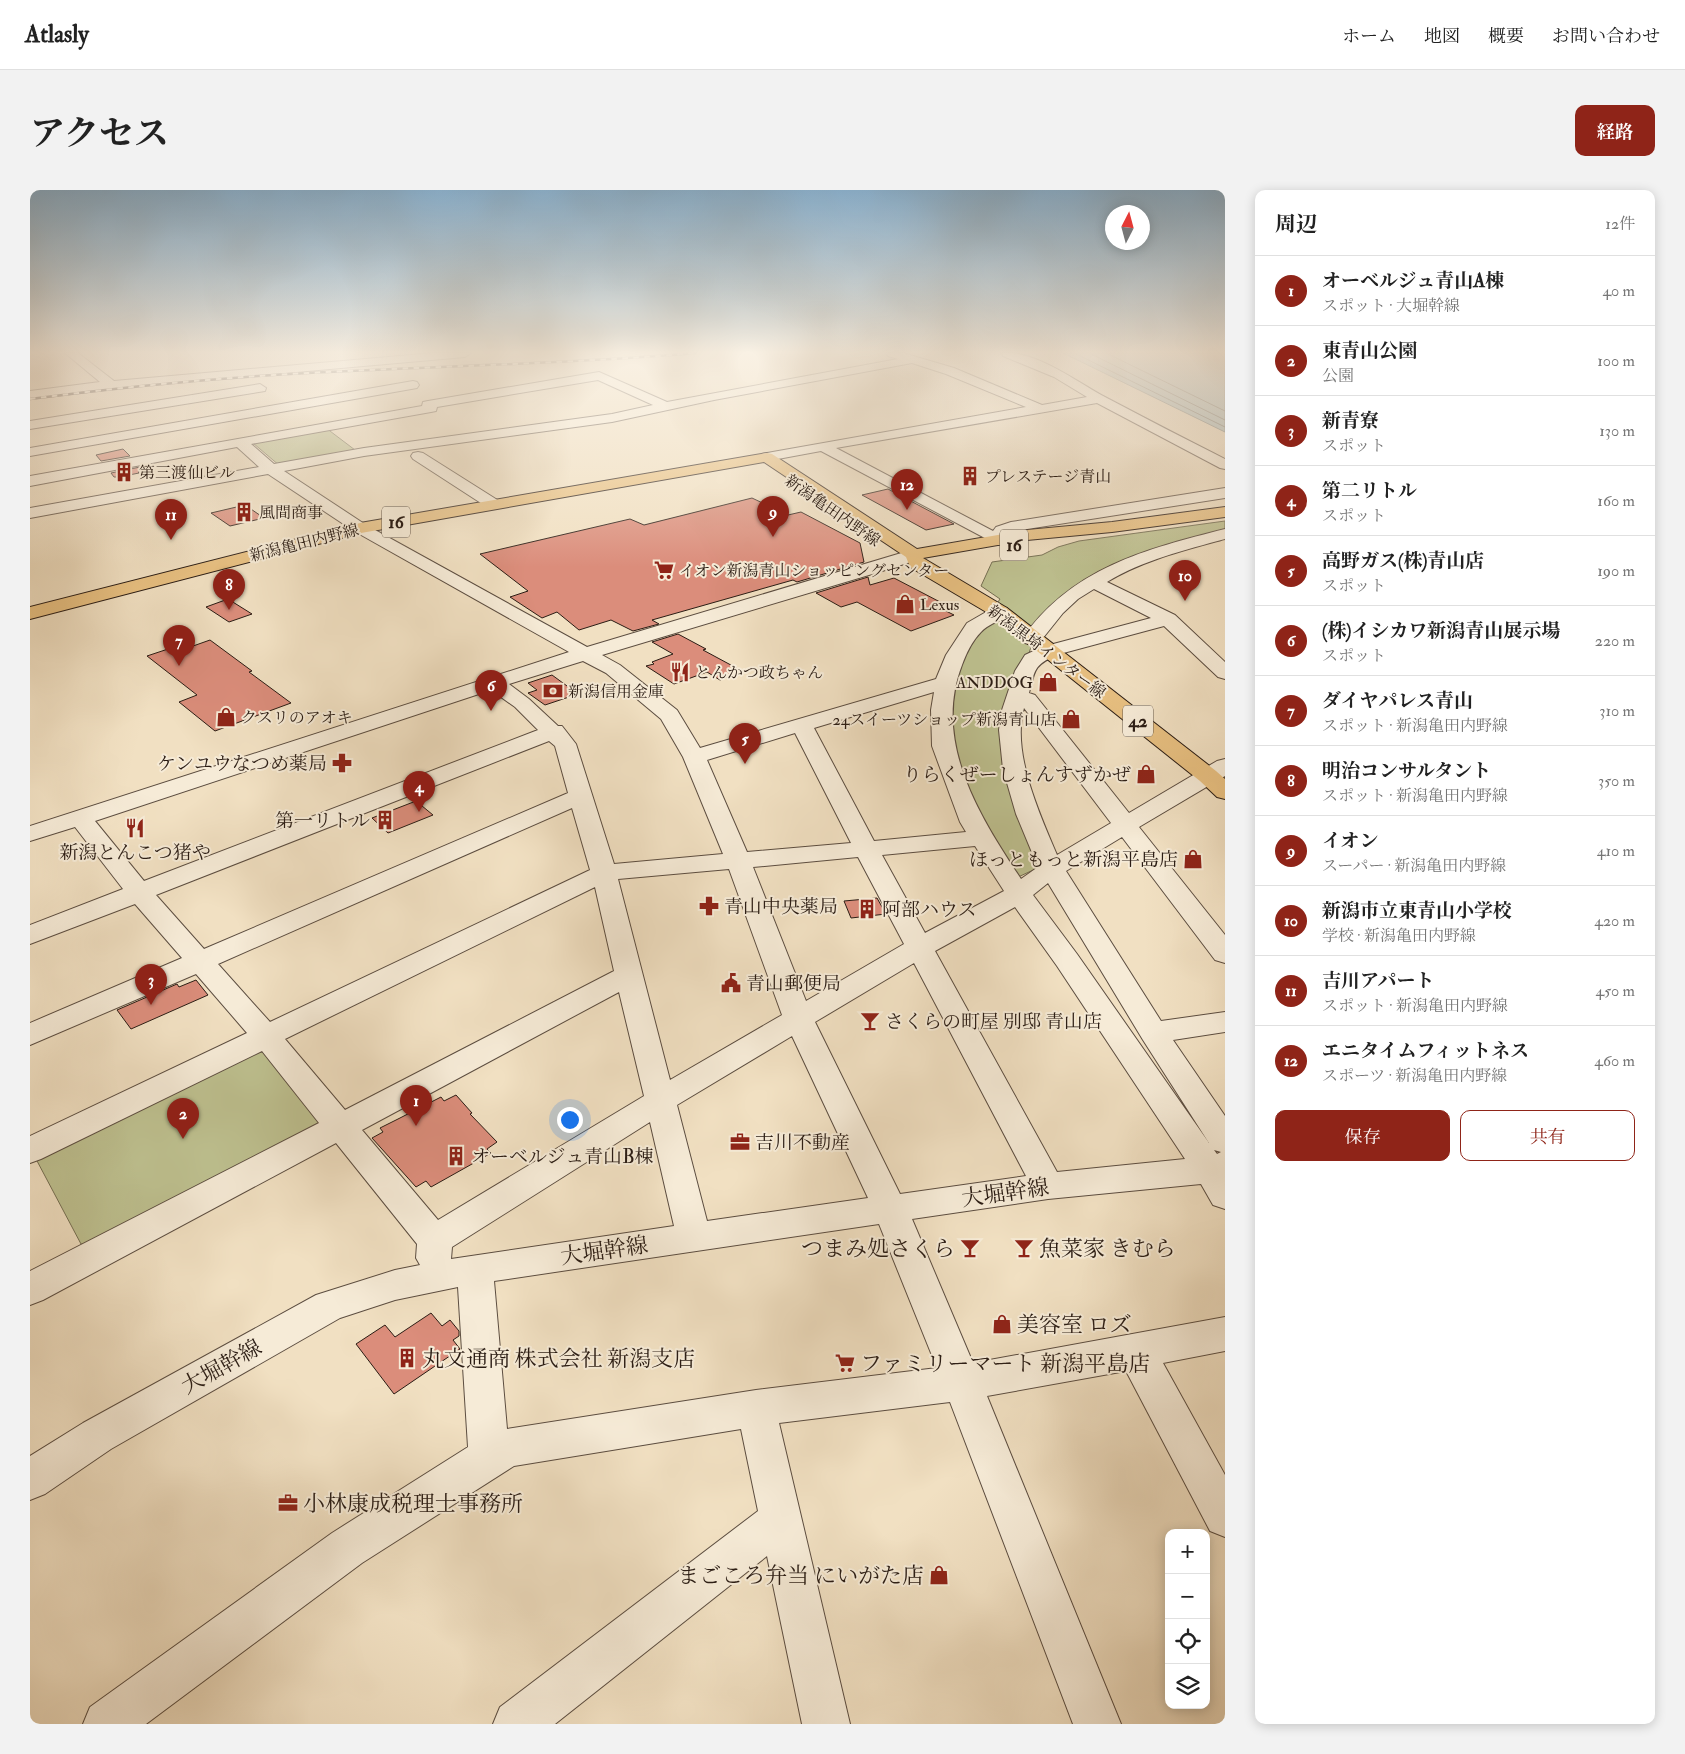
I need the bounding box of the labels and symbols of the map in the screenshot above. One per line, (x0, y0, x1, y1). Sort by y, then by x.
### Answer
north arrow (1105, 205, 1150, 250)
building icon: 第三渡仙ビル (113, 461, 135, 483)
place label: 第三渡仙ビル (139, 463, 235, 483)
building icon: プレステージ青山 (959, 465, 981, 487)
place label: プレステージ青山 (985, 467, 1111, 487)
pin: 12 (891, 469, 923, 510)
street label: 新潟亀田内野線 (781, 471, 884, 551)
pin: 9 (757, 496, 789, 537)
pin: 11 (155, 499, 187, 540)
building icon: 風間商事 (233, 501, 255, 523)
place label: 風間商事 (259, 503, 323, 523)
road number: 16 (382, 506, 410, 538)
street label: 新潟亀田内野線 (247, 520, 361, 566)
road number: 16 (1000, 530, 1028, 560)
supermarket icon: イオン新潟青山ショッピングセンター (653, 559, 675, 581)
pin: 10 (1169, 560, 1201, 601)
place label: イオン新潟青山ショッピングセンター (679, 561, 949, 581)
pin: 8 (213, 569, 245, 610)
shop icon: Lexus (894, 593, 916, 615)
place label: Lexus (920, 595, 959, 615)
street label: 新潟黒埼インター線 (983, 601, 1110, 703)
pin: 7 (163, 625, 195, 666)
restaurant icon: とんかつ政ちゃん (669, 661, 691, 683)
place label: とんかつ政ちゃん (695, 663, 823, 683)
pin: 6 (475, 670, 507, 711)
shop icon: ANDDOG (1037, 671, 1059, 693)
place label: ANDDOG (955, 673, 1033, 693)
bank icon: 新潟信用金庫 (542, 680, 564, 702)
place label: 新潟信用金庫 (568, 682, 664, 702)
shop icon: クスリのアオキ (215, 706, 237, 728)
road number: 42 (1123, 706, 1153, 736)
place label: クスリのアオキ (241, 708, 353, 728)
shop icon: 24スイーツショップ新潟青山店 (1060, 708, 1082, 730)
place label: 24スイーツショップ新潟青山店 (833, 710, 1056, 730)
pin: 5 (729, 723, 761, 764)
place label: ケンユウなつめ薬局 (157, 752, 327, 776)
pharmacy icon: ケンユウなつめ薬局 (331, 752, 353, 774)
place label: りらくぜーしょんすずかぜ (903, 763, 1131, 787)
shop icon: りらくぜーしょんすずかぜ (1135, 763, 1157, 785)
pin: 4 (403, 771, 435, 812)
place label: 第一リトル (275, 809, 370, 833)
building icon: 第一リトル (374, 809, 396, 831)
restaurant icon: 新潟とんこつ猪や (124, 817, 146, 839)
place label: 新潟とんこつ猪や (59, 841, 211, 865)
place label: ほっともっと新潟平島店 (969, 848, 1178, 872)
shop icon: ほっともっと新潟平島店 (1182, 848, 1204, 870)
pharmacy icon: 青山中央薬局 (698, 895, 720, 917)
place label: 青山中央薬局 (724, 895, 838, 919)
building icon: 阿部ハウス (856, 898, 878, 920)
place label: 阿部ハウス (882, 898, 976, 922)
pin: 3 (135, 964, 167, 1005)
public building icon: 青山郵便局 (720, 972, 742, 994)
place label: 青山郵便局 (746, 972, 841, 996)
bar icon: さくらの町屋 別邸 青山店 (859, 1010, 881, 1032)
place label: さくらの町屋 別邸 青山店 (885, 1010, 1102, 1034)
pin: 1 (400, 1085, 432, 1126)
pin: 2 (167, 1098, 199, 1139)
your location (557, 1107, 583, 1133)
office icon: 吉川不動産 (729, 1131, 751, 1153)
place label: 吉川不動産 (755, 1131, 850, 1155)
building icon: オーベルジュ青山B棟 (445, 1145, 467, 1167)
place label: オーベルジュ青山B棟 (471, 1145, 654, 1169)
street label: 大堀幹線 (960, 1173, 1051, 1213)
street label: 大堀幹線 (559, 1231, 650, 1271)
place label: つまみ処さくら (801, 1235, 955, 1263)
place label: 魚菜家 きむら (1039, 1235, 1176, 1263)
bar icon: つまみ処さくら (959, 1237, 981, 1259)
bar icon: 魚菜家 きむら (1013, 1237, 1035, 1259)
place label: 美容室 ロズ (1017, 1311, 1132, 1339)
shop icon: 美容室 ロズ (991, 1313, 1013, 1335)
street label: 大堀幹線 (176, 1333, 267, 1400)
place label: 丸文通商 株式会社 新潟支店 (422, 1345, 695, 1373)
building icon: 丸文通商 株式会社 新潟支店 (396, 1347, 418, 1369)
place label: ファミリーマート 新潟平島店 (860, 1350, 1150, 1378)
supermarket icon: ファミリーマート 新潟平島店 (834, 1352, 856, 1374)
place label: 小林康成税理士事務所 (303, 1490, 523, 1518)
office icon: 小林康成税理士事務所 (277, 1492, 299, 1514)
place label: まごころ弁当 にいがた店 (677, 1562, 924, 1590)
shop icon: まごころ弁当 にいがた店 (928, 1564, 950, 1586)

